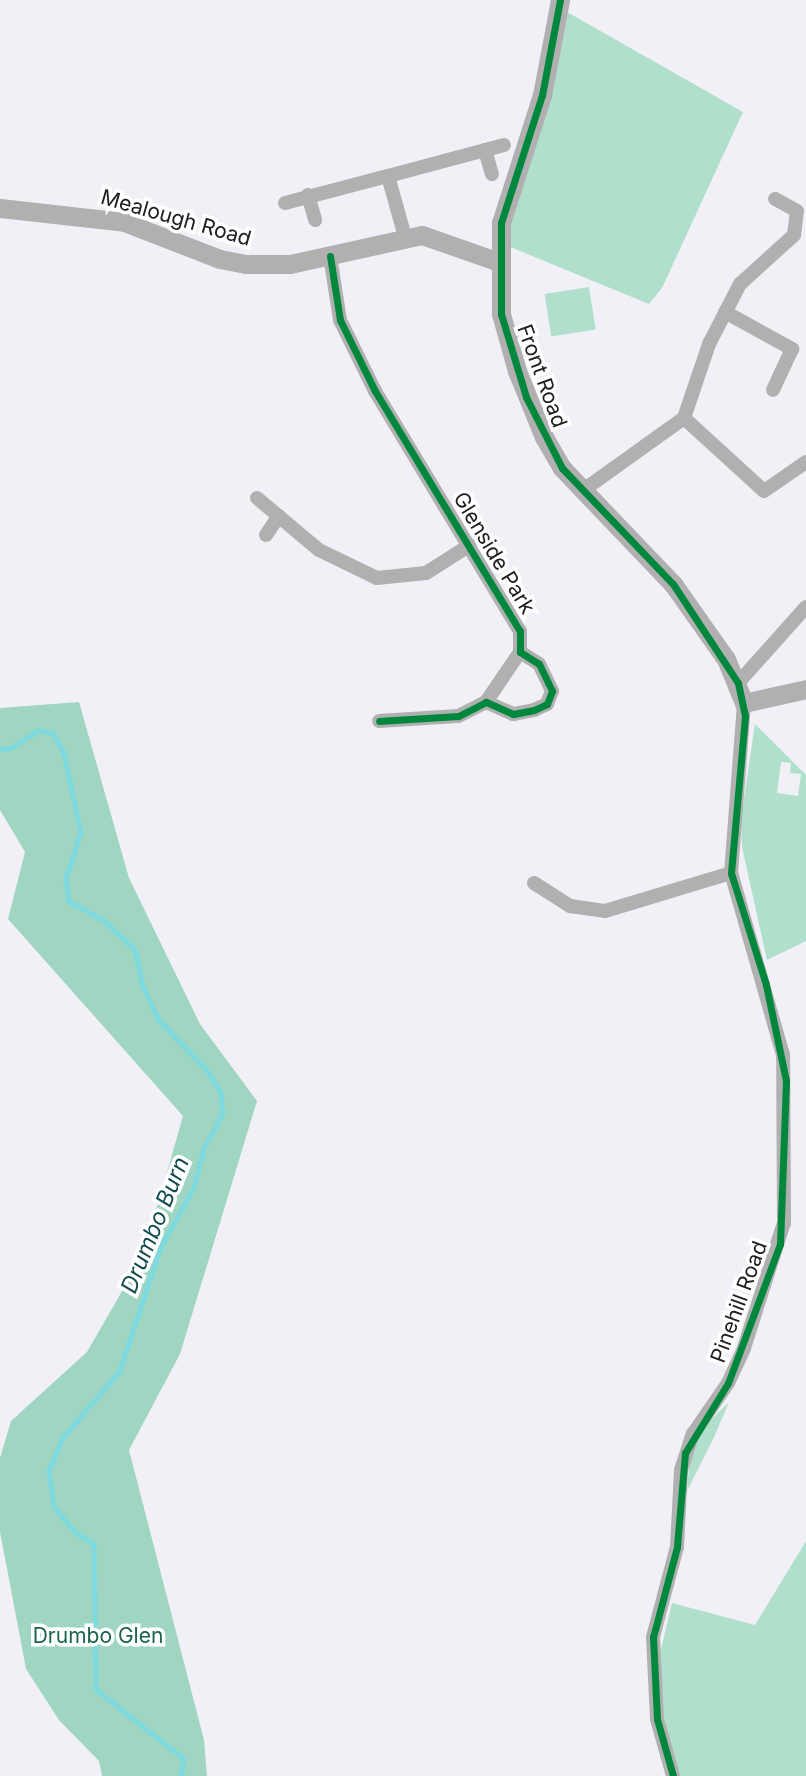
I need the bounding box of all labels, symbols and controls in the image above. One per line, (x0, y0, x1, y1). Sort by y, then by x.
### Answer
street label: Mealough Road (98, 185, 254, 251)
street label: Front Road (512, 321, 572, 431)
street label: Glenside Park (448, 488, 540, 618)
water label: Drumbo Burn (115, 1153, 195, 1297)
street label: Pinehill Road (705, 1238, 773, 1366)
park label: Drumbo Glen (33, 1623, 163, 1649)

